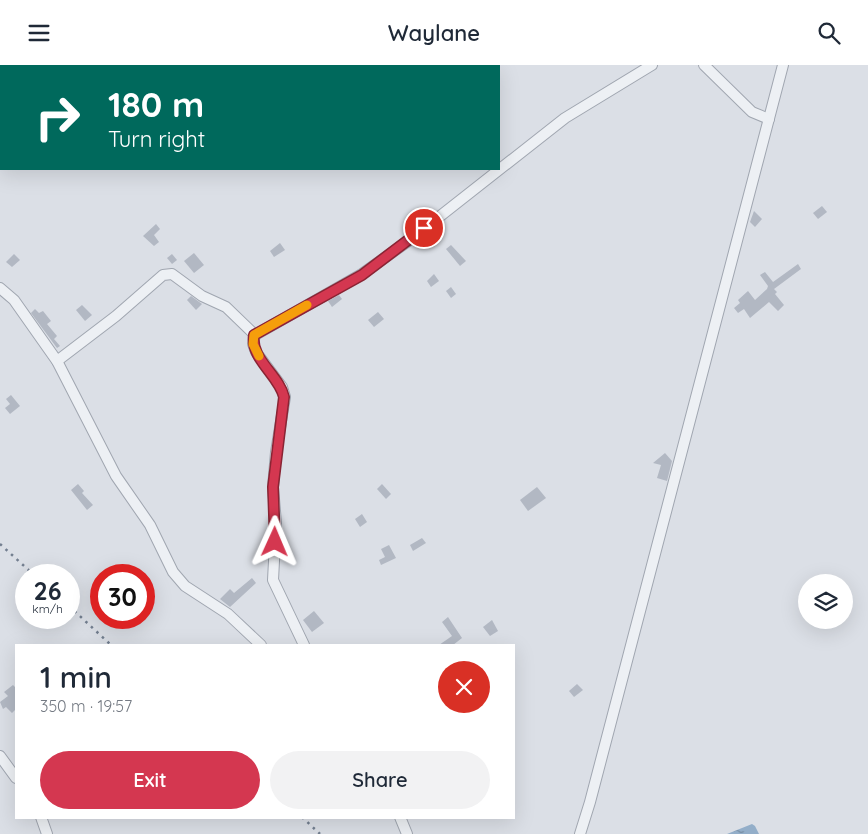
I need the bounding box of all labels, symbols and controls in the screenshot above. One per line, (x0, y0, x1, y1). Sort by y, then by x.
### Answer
icon: menu (25, 19, 53, 47)
text: Waylane (388, 19, 480, 47)
icon: search (815, 19, 843, 47)
text: 180 m (108, 82, 204, 126)
icon: right (25, 85, 90, 150)
text: Turn right (108, 125, 205, 153)
pin (403, 207, 445, 249)
icon: arrive (410, 214, 438, 242)
position arrow (248, 515, 300, 567)
speed limit sign: 30 (90, 564, 155, 629)
map controls (798, 574, 853, 629)
button: layers (798, 574, 853, 629)
text: 26 (33, 575, 62, 606)
text: km/h (32, 601, 63, 616)
text: 1 min (40, 658, 112, 696)
button: close (438, 661, 490, 713)
text: 350 m · 19:57 (40, 696, 132, 716)
button: Exit (40, 751, 260, 809)
button: Share (270, 751, 490, 809)

